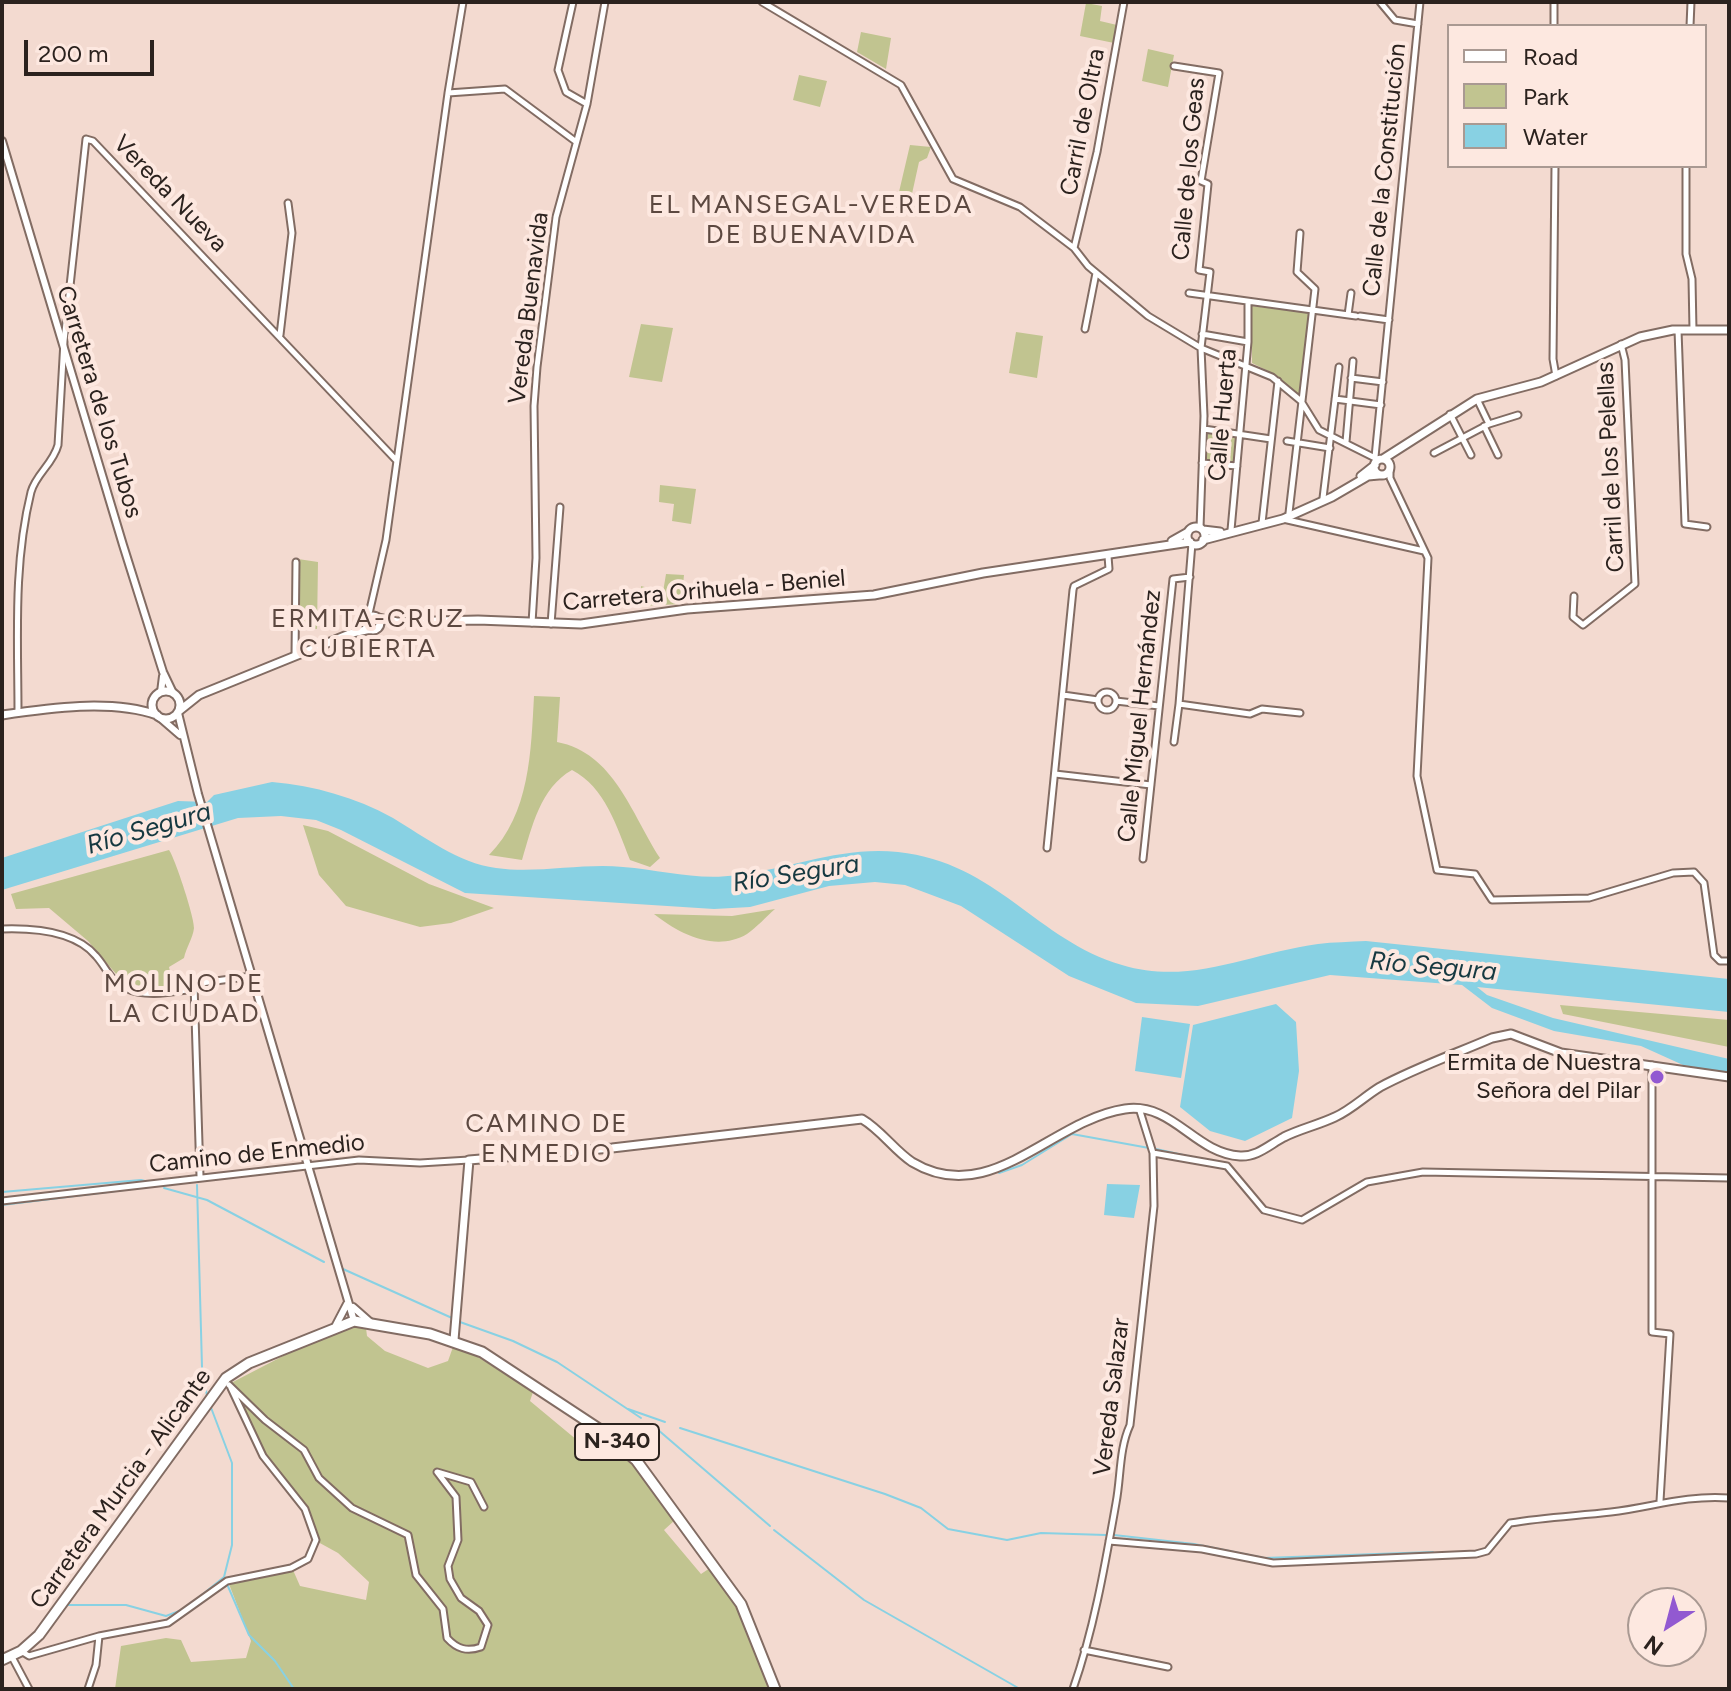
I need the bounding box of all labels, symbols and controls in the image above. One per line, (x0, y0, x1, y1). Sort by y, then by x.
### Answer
scale bar (28, 24, 158, 74)
legend (1447, 24, 1707, 168)
text: 200 m (38, 39, 109, 68)
street label: Calle de la Constitución (1357, 42, 1413, 298)
text: Road (1523, 42, 1578, 71)
street label: Carril de Oltra (1055, 46, 1111, 198)
street label: Calle de los Geas (1167, 76, 1211, 262)
text: Park (1523, 82, 1569, 111)
text: Water (1523, 122, 1588, 151)
street label: Vereda Nueva (107, 130, 233, 258)
district label: EL MANSEGAL-VEREDA DE BUENAVIDA (649, 189, 973, 250)
street label: Vereda Buenavida (503, 210, 555, 406)
street label: Carretera de los Tubos (50, 282, 148, 522)
street label: Calle Huerta (1203, 347, 1243, 483)
street label: Carril de los Pelellas (1591, 361, 1631, 573)
street label: Carretera Orihuela - Beniel (561, 564, 847, 618)
street label: Calle Miguel Hernández (1112, 588, 1168, 844)
district label: ERMITA-CRUZ CUBIERTA (271, 603, 465, 664)
water label: Río Segura (83, 796, 215, 862)
water label: Río Segura (730, 849, 862, 899)
water label: Río Segura (1368, 946, 1498, 988)
district label: MOLINO DE LA CIUDAD (104, 968, 264, 1030)
place label: Ermita de Nuestra Señora del Pilar (1447, 1049, 1641, 1105)
marker: Ermita de Nuestra Señora del Pilar (1648, 1068, 1666, 1086)
district label: CAMINO DE ENMEDIO (465, 1108, 629, 1170)
street label: Camino de Enmedio (148, 1128, 366, 1180)
street label: Vereda Salazar (1088, 1316, 1136, 1478)
street label: Carretera Murcia - Alicante (24, 1363, 218, 1615)
road number: N-340 (575, 1424, 659, 1460)
north arrow (1627, 1587, 1707, 1667)
text: N (1639, 1629, 1669, 1661)

